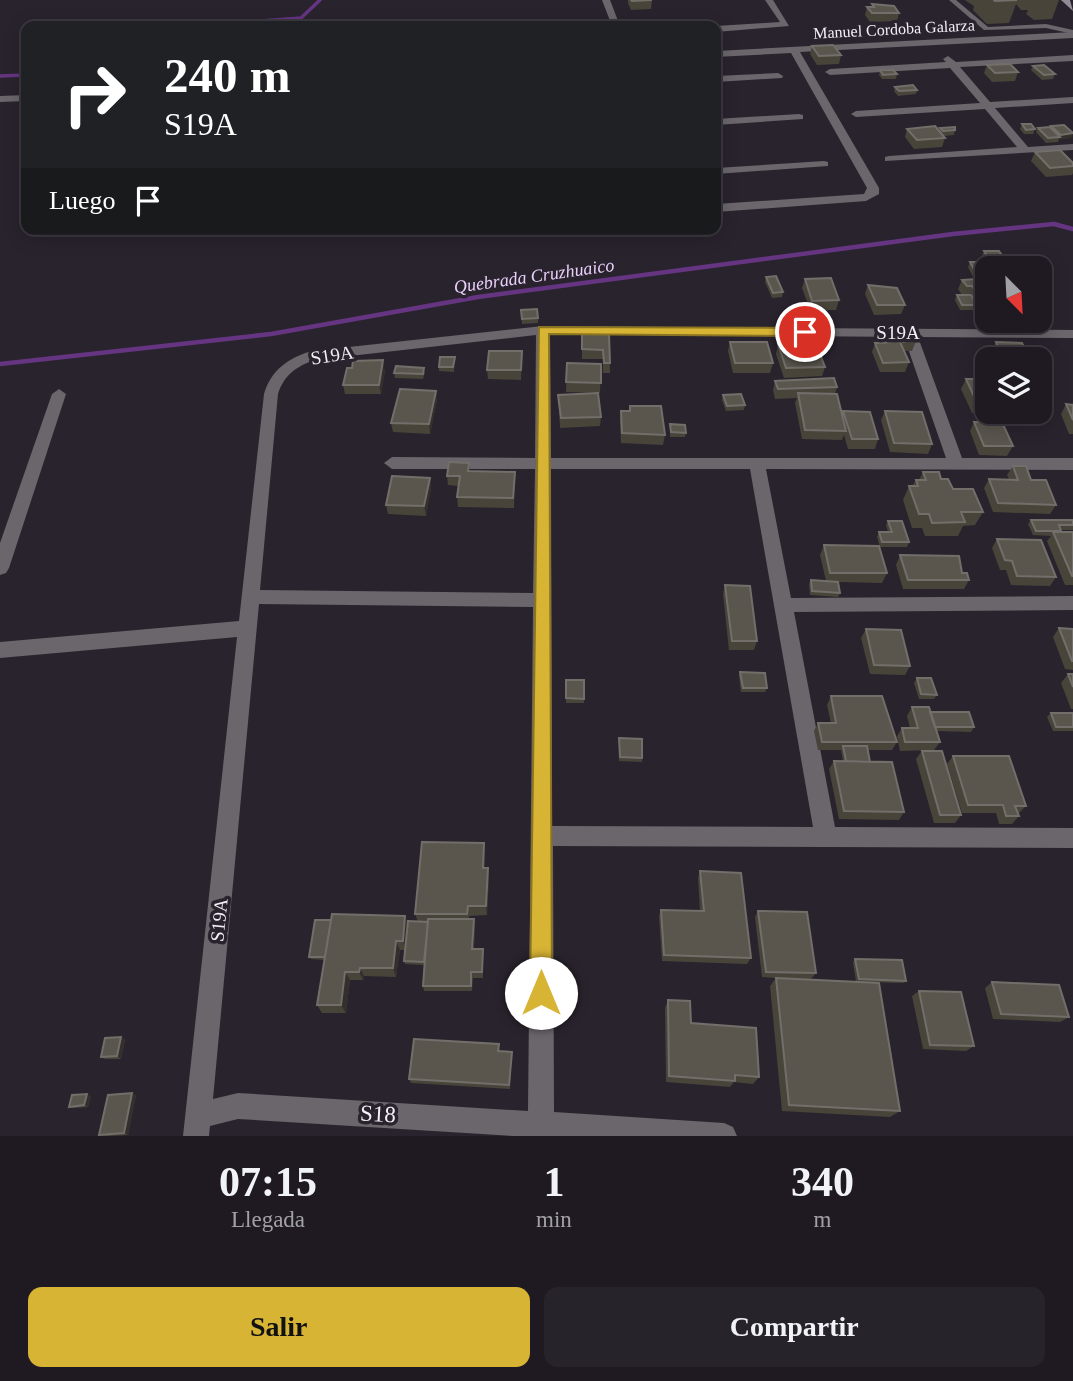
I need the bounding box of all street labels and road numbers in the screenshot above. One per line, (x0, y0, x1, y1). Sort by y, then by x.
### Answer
street label: Manuel Cordoba Galarza (813, 16, 975, 42)
street label: S19A (876, 322, 920, 343)
street label: S19A (309, 341, 355, 369)
street label: S19A (206, 897, 232, 943)
street label: S18 (359, 1101, 397, 1127)

